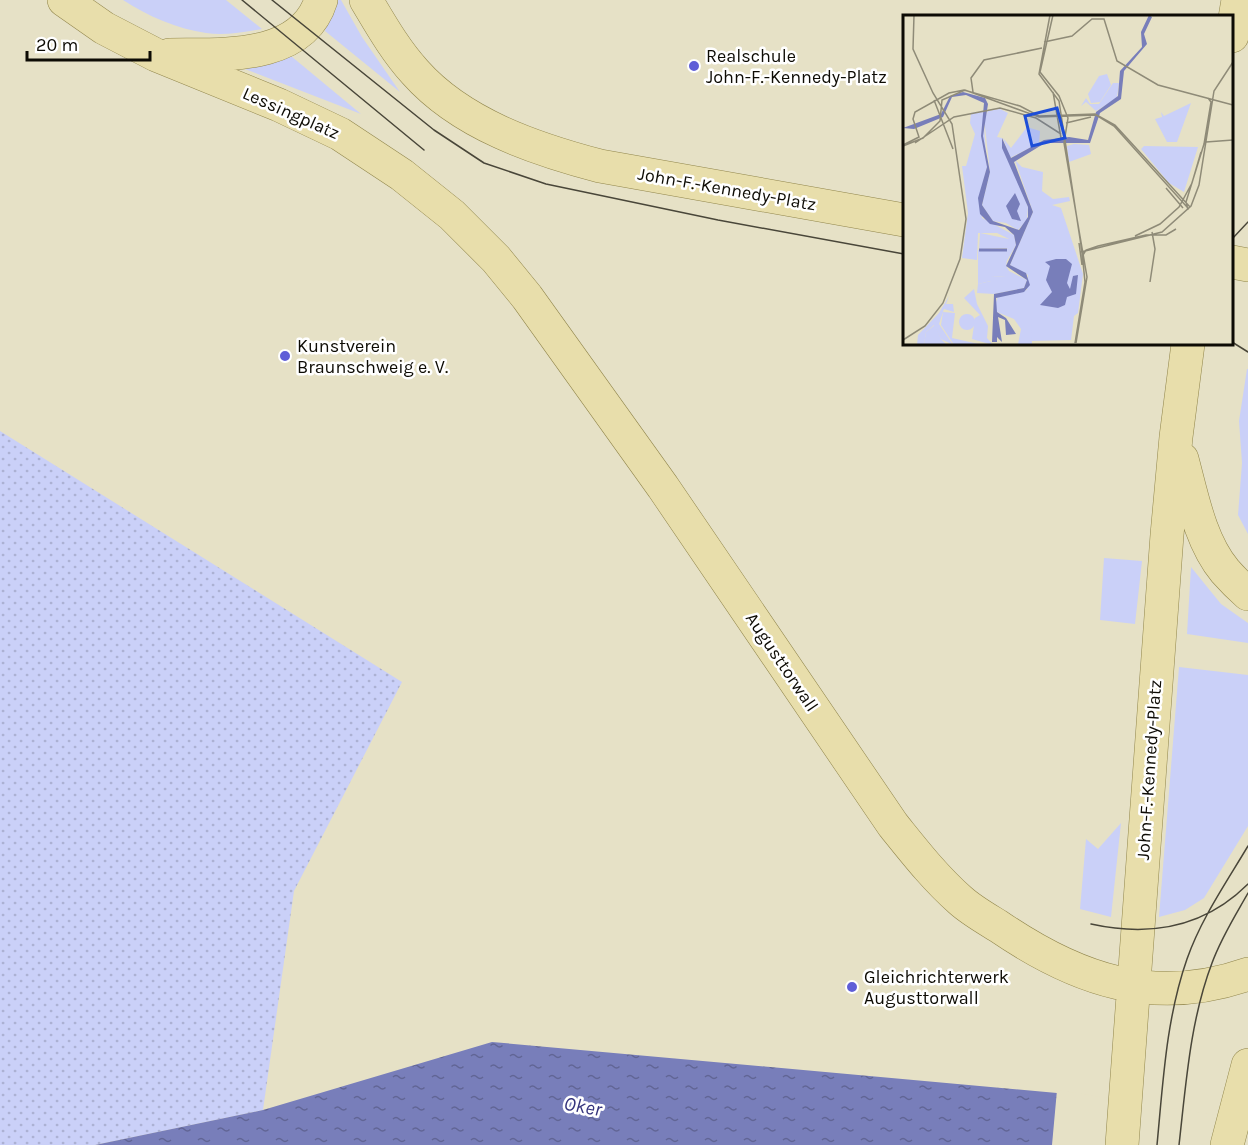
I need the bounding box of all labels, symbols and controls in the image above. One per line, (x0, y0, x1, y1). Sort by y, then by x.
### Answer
inset map (903, 15, 1233, 345)
scale bar (27, 24, 150, 62)
text: 20 m (36, 34, 78, 56)
place label: Realschule John-F.-Kennedy-Platz (706, 45, 887, 88)
marker: Realschule John-F.-Kennedy-Platz (687, 59, 701, 73)
street label: Lessingplatz (239, 82, 343, 144)
street label: John-F.-Kennedy-Platz (636, 162, 818, 216)
place label: Kunstverein Braunschweig e. V. (297, 335, 448, 378)
marker: Kunstverein Braunschweig e. V. (278, 349, 292, 363)
street label: Augusttorwall (741, 608, 823, 716)
street label: John-F.-Kennedy-Platz (1132, 679, 1166, 861)
place label: Gleichrichterwerk Augusttorwall (864, 966, 1009, 1009)
marker: Gleichrichterwerk Augusttorwall (845, 980, 859, 994)
water label: Oker (562, 1092, 605, 1121)

